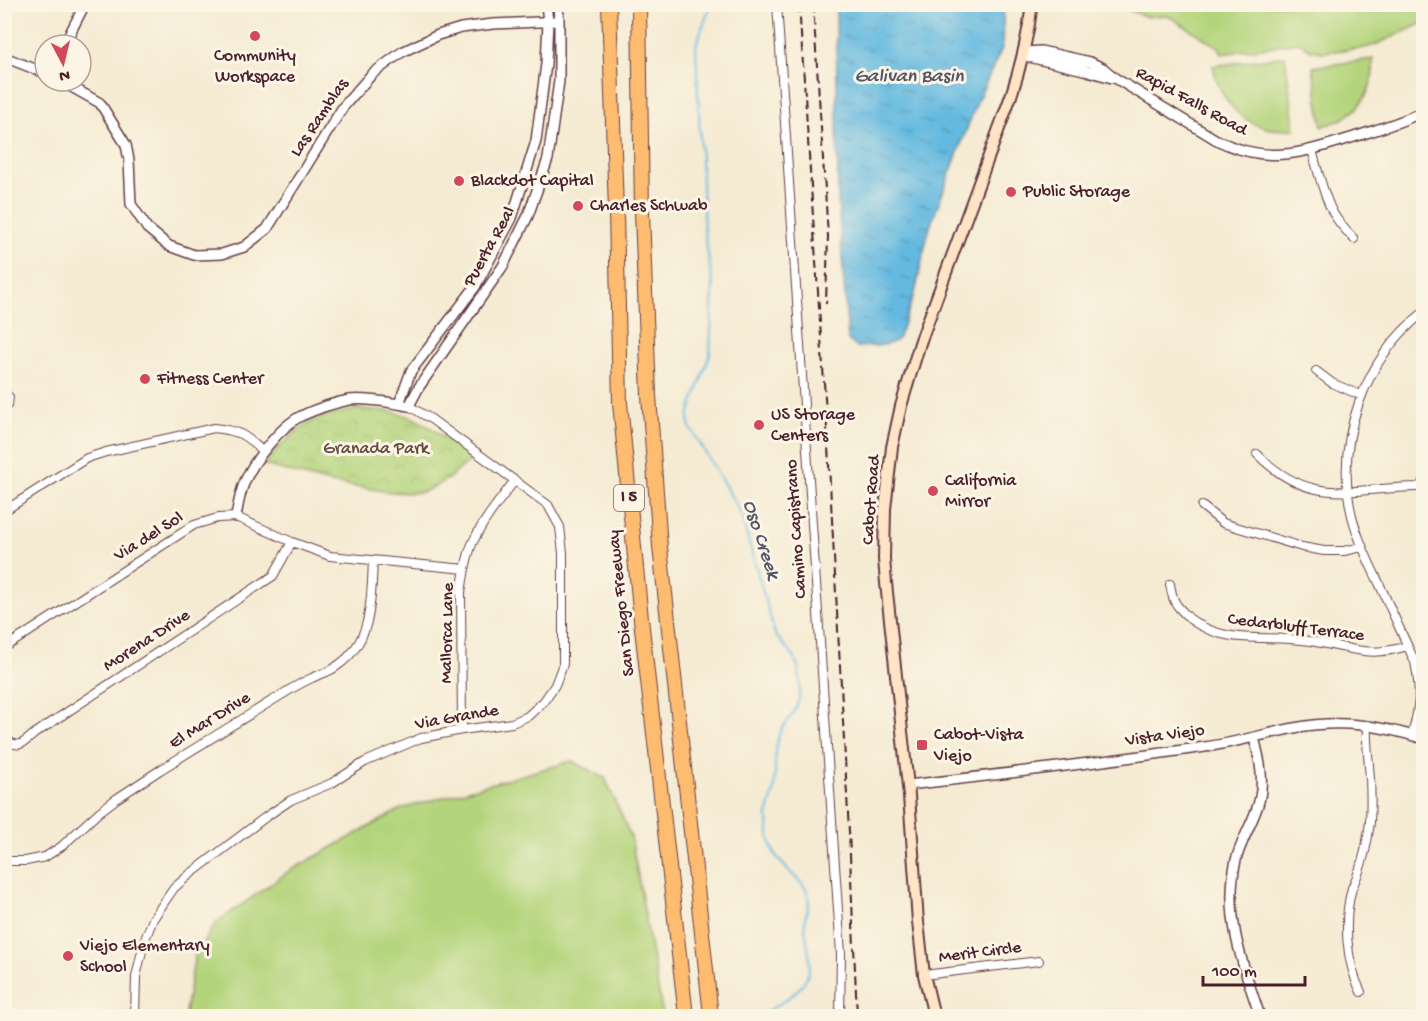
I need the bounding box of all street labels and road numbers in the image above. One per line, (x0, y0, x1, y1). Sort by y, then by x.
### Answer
street label: Rapid Falls Road (1132, 63, 1252, 142)
street label: Las Ramblas (286, 74, 355, 161)
street label: Puerta Real (459, 203, 521, 292)
street label: Cabot Road (858, 453, 886, 545)
street label: Camino Capistrano (782, 459, 812, 599)
road number: I 5 (614, 485, 644, 511)
street label: Via del Sol (110, 507, 188, 567)
street label: San Diego Freeway (604, 529, 640, 677)
street label: Mallorca Lane (437, 582, 459, 684)
street label: Morena Drive (100, 605, 195, 677)
street label: Cedarbluff Terrace (1226, 609, 1366, 647)
street label: El Mar Drive (166, 687, 255, 754)
street label: Via Grande (413, 700, 501, 736)
street label: Vista Viejo (1123, 720, 1206, 752)
street label: Merit Circle (937, 937, 1023, 968)

